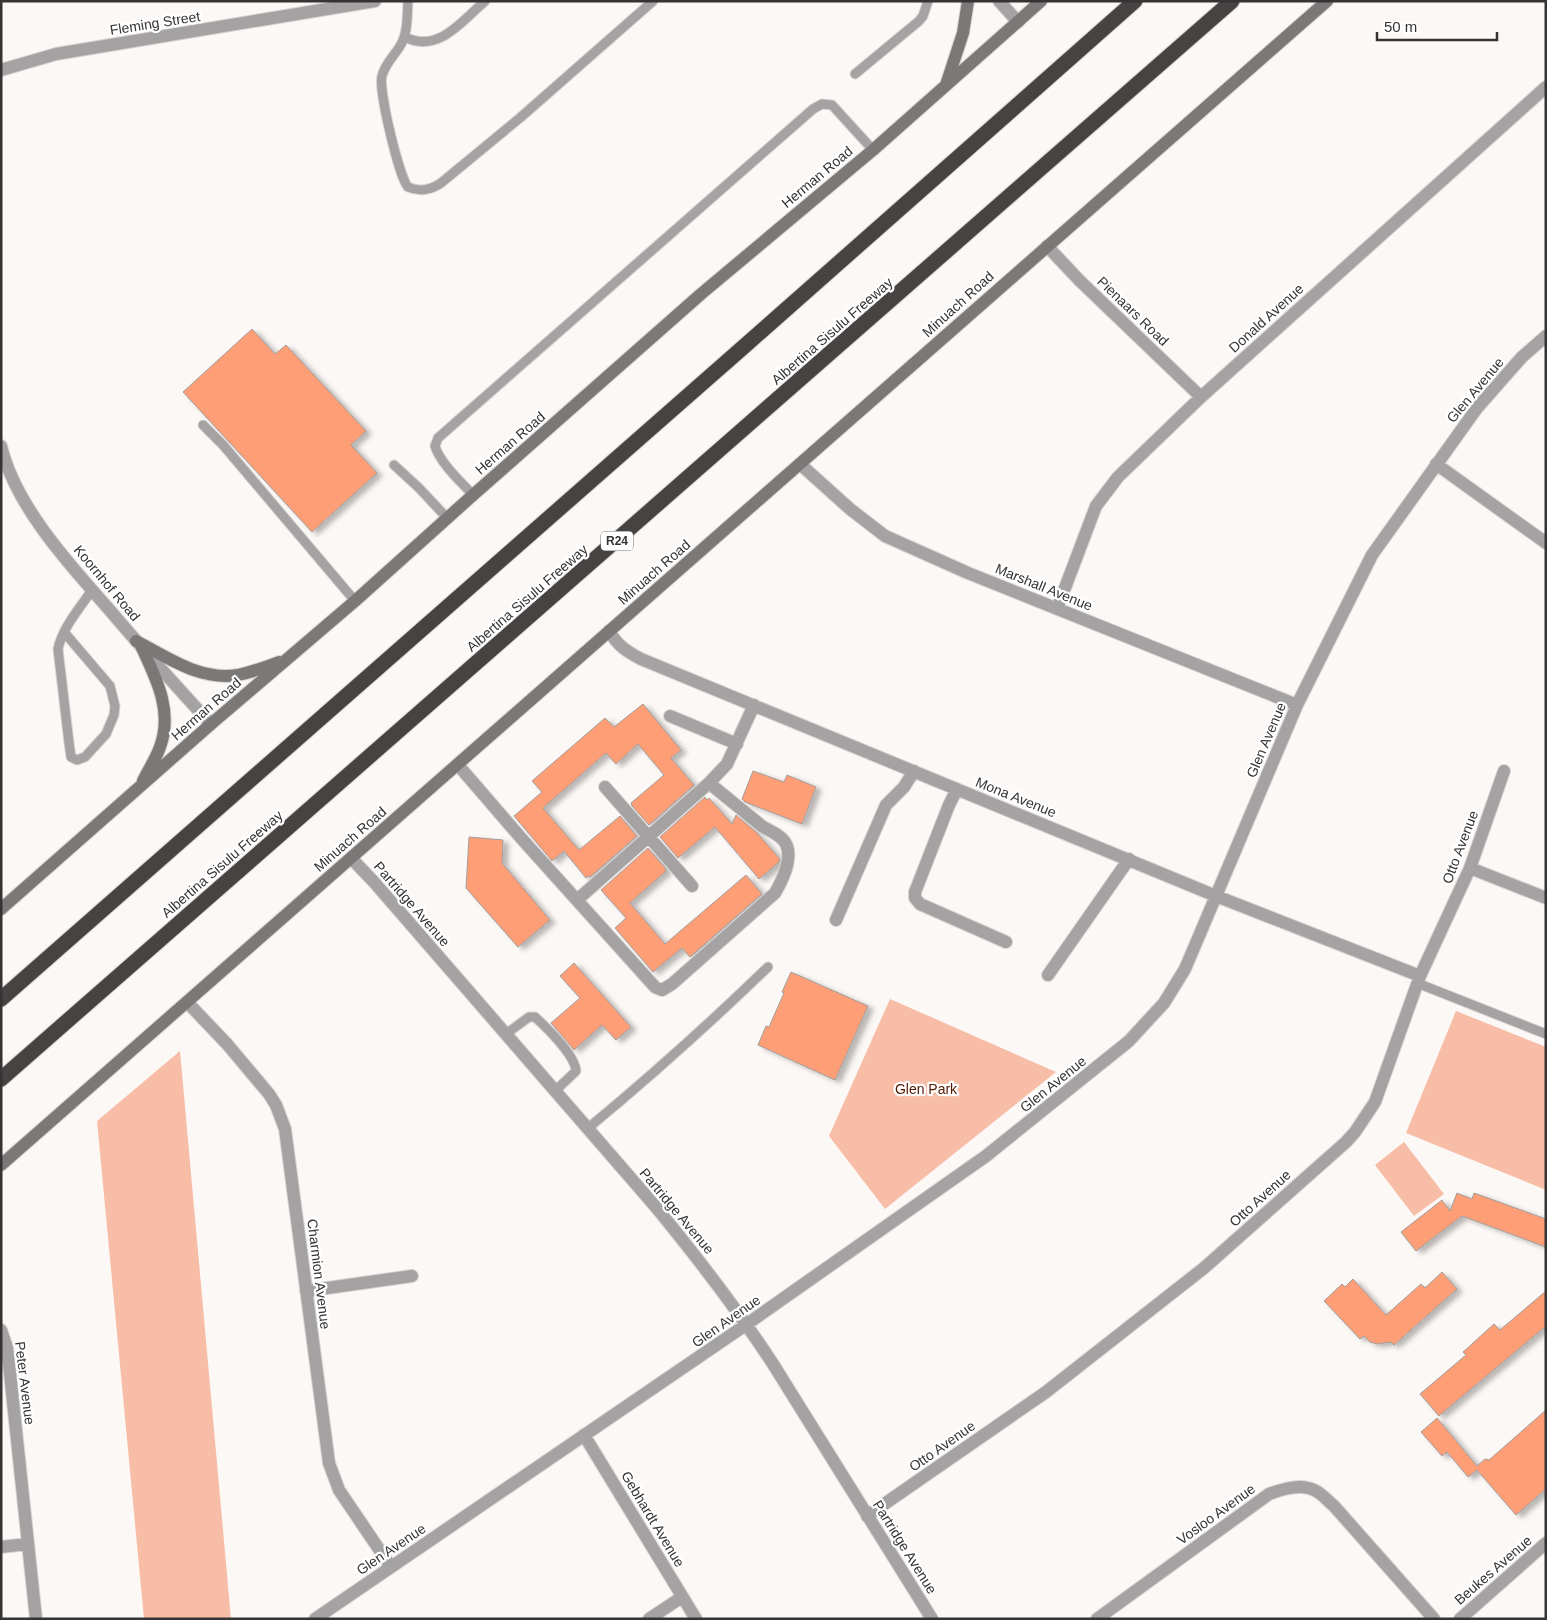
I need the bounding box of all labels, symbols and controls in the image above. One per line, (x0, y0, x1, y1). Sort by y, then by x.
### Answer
street label: Fleming Street (109, 8, 201, 38)
scale bar (1377, 10, 1497, 42)
text: 50 m (1384, 18, 1417, 35)
street label: Herman Road (778, 143, 856, 211)
street label: Minuach Road (919, 268, 997, 340)
street label: Pienaars Road (1094, 273, 1172, 349)
street label: Albertina Sisulu Freeway (768, 274, 896, 388)
street label: Donald Avenue (1225, 280, 1307, 356)
street label: Glen Avenue (1443, 354, 1507, 426)
street label: Herman Road (472, 408, 548, 478)
road number: R24 (601, 532, 633, 550)
street label: Minuach Road (615, 536, 693, 608)
street label: Albertina Sisulu Freeway (463, 541, 591, 655)
street label: Koornhof Road (71, 542, 143, 624)
street label: Marshall Avenue (993, 560, 1095, 614)
street label: Herman Road (168, 674, 244, 744)
street label: Glen Avenue (1243, 700, 1289, 780)
street label: Mona Avenue (973, 774, 1059, 820)
street label: Minuach Road (311, 803, 389, 875)
street label: Albertina Sisulu Freeway (158, 807, 286, 921)
street label: Otto Avenue (1439, 808, 1481, 886)
street label: Partridge Avenue (371, 858, 453, 950)
street label: Glen Avenue (1017, 1053, 1089, 1115)
park label: Glen Park (895, 1081, 958, 1097)
street label: Partridge Avenue (636, 1165, 718, 1257)
street label: Otto Avenue (1226, 1166, 1294, 1230)
street label: Charmion Avenue (304, 1218, 334, 1330)
street label: Glen Avenue (689, 1291, 763, 1350)
street label: Peter Avenue (12, 1340, 38, 1426)
street label: Otto Avenue (906, 1417, 978, 1475)
street label: Gebhardt Avenue (618, 1468, 688, 1570)
street label: Vosloo Avenue (1174, 1480, 1258, 1548)
street label: Partridge Avenue (870, 1497, 940, 1597)
street label: Glen Avenue (353, 1520, 429, 1578)
street label: Beukes Avenue (1451, 1532, 1535, 1608)

